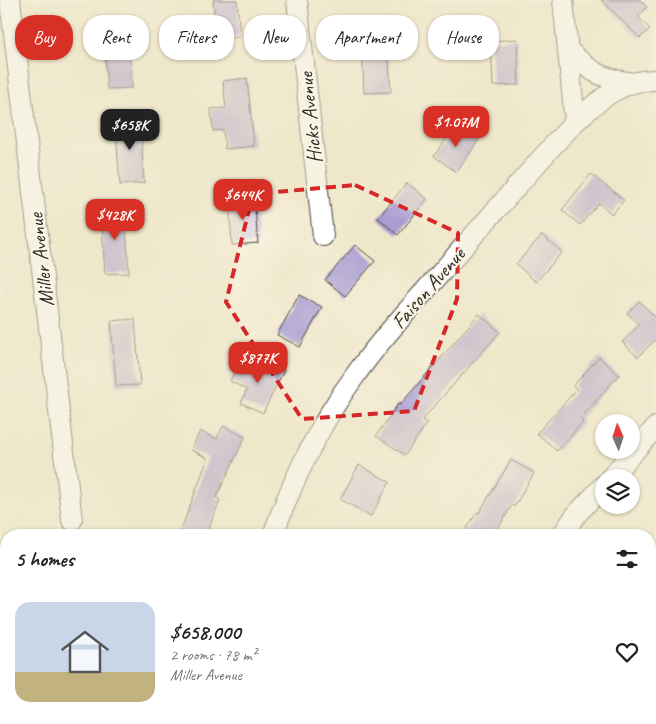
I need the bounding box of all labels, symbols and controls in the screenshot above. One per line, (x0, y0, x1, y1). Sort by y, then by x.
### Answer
chip: Buy (15, 15, 73, 60)
chip: Rent (83, 15, 149, 60)
chip: Filters (159, 15, 234, 60)
chip: New (244, 15, 306, 60)
chip: Apartment (316, 15, 418, 60)
chip: House (428, 15, 499, 60)
street label: Hicks Avenue (292, 70, 328, 165)
pin: $1.07M (415, 106, 497, 148)
pin: $658K (95, 108, 165, 151)
text: $1.07M (434, 112, 478, 132)
text: $658K (111, 115, 149, 135)
pin: $644K (208, 178, 278, 221)
text: $644K (224, 185, 262, 205)
pin: $428K (80, 198, 150, 241)
text: $428K (97, 205, 133, 225)
street label: Miller Avenue (22, 211, 60, 308)
street label: Faison Avenue (386, 241, 471, 334)
pin: $877K (223, 342, 293, 384)
text: $877K (240, 348, 276, 368)
north arrow (595, 414, 640, 459)
map controls (595, 414, 640, 514)
button: layers (595, 469, 640, 514)
icon: filters (613, 545, 641, 573)
text: 5 homes (15, 546, 74, 572)
text: $658,000 (170, 619, 240, 645)
icon: home (55, 622, 115, 682)
icon: heart (613, 638, 641, 666)
text: 2 rooms · 78 m² (170, 645, 256, 665)
text: Miller Avenue (170, 665, 242, 685)

